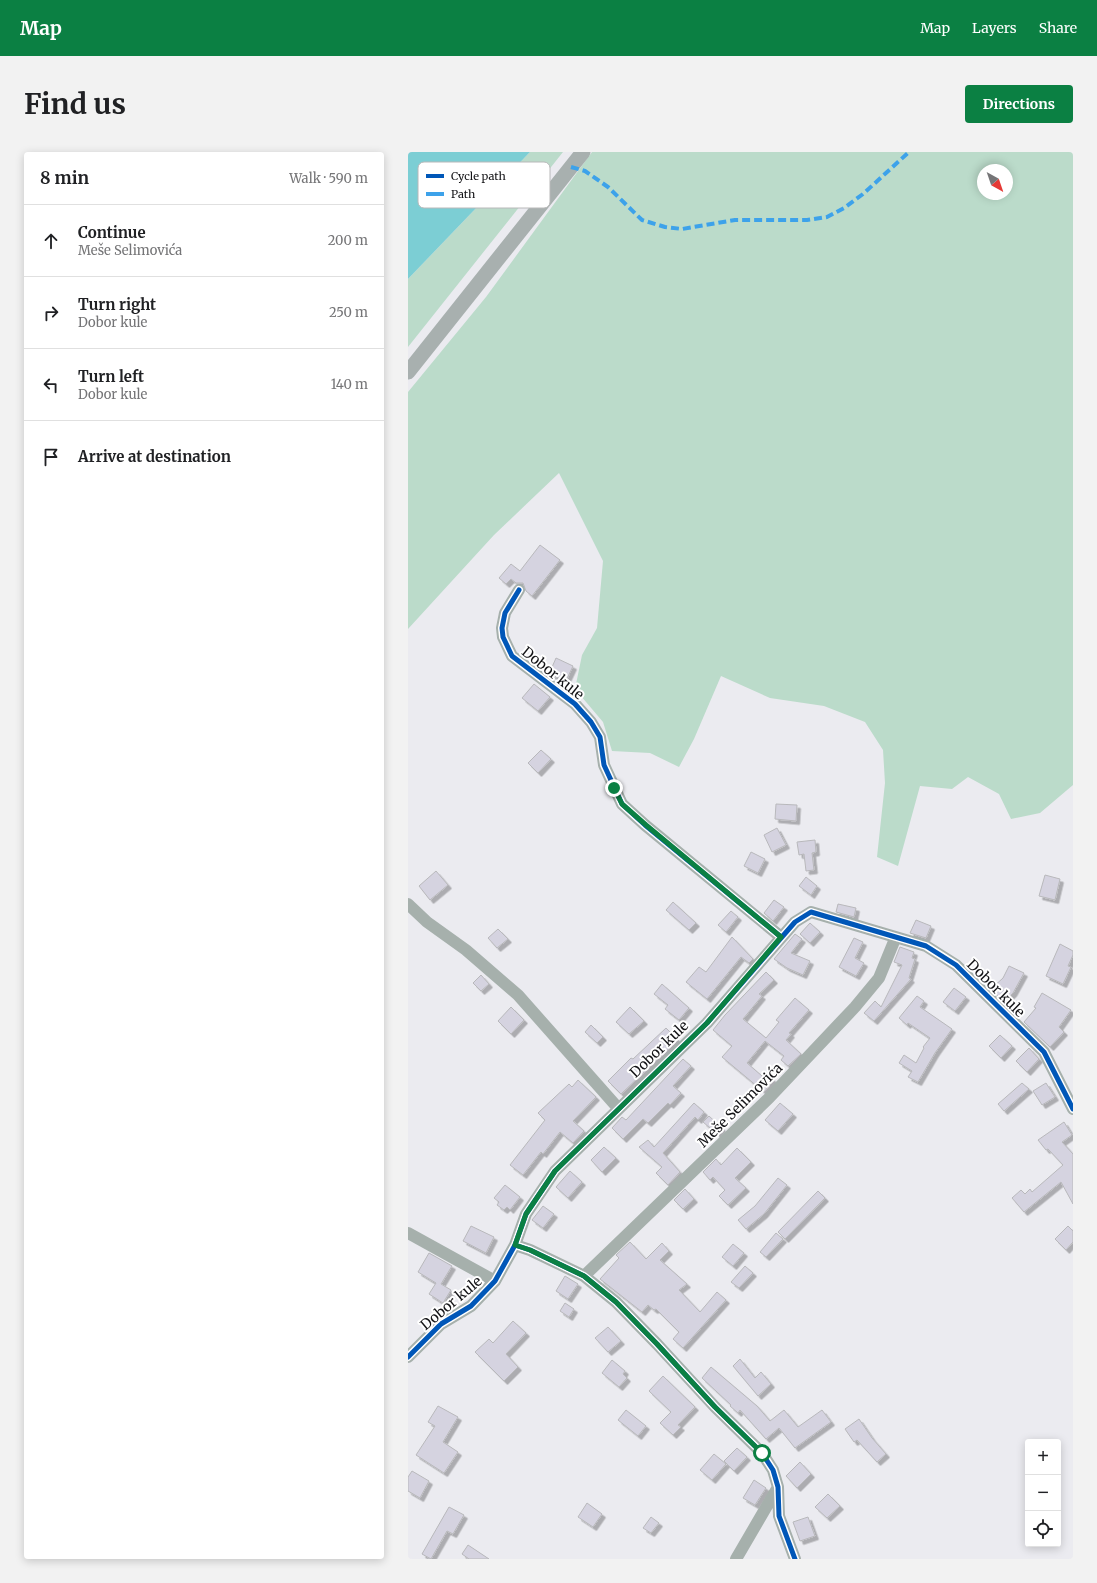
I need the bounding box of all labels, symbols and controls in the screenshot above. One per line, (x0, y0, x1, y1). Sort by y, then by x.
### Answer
text: Map (20, 16, 62, 40)
text: Map (920, 19, 950, 37)
text: Layers (972, 19, 1017, 37)
text: Share (1039, 19, 1077, 37)
button: Directions (965, 85, 1073, 123)
text: Find us (24, 86, 126, 122)
legend (418, 162, 550, 208)
north arrow (977, 164, 1013, 200)
text: 8 min (40, 167, 89, 189)
text: Cycle path (451, 169, 506, 183)
text: Walk · 590 m (289, 170, 368, 187)
text: Path (451, 187, 476, 201)
text: Continue (78, 223, 146, 242)
icon: ahead (40, 230, 62, 252)
text: 200 m (328, 232, 368, 249)
text: Meše Selimovića (78, 242, 182, 259)
text: Turn right (78, 295, 156, 314)
icon: right (40, 302, 62, 324)
text: 250 m (329, 304, 368, 321)
text: Dobor kule (78, 314, 147, 331)
text: Turn left (78, 367, 144, 386)
icon: left (40, 374, 62, 396)
text: 140 m (331, 376, 368, 393)
text: Dobor kule (78, 386, 147, 403)
icon: arrive (40, 446, 62, 468)
text: Arrive at destination (78, 447, 231, 466)
street label: Dobor kule (518, 642, 588, 704)
route end (605, 779, 623, 797)
street label: Dobor kule (963, 955, 1029, 1021)
street label: Dobor kule (626, 1017, 692, 1081)
street label: Meše Selimovića (694, 1059, 786, 1151)
street label: Dobor kule (417, 1272, 485, 1334)
map controls (1025, 1439, 1061, 1547)
button: + (1025, 1439, 1061, 1475)
route start (753, 1444, 771, 1462)
button: − (1025, 1475, 1061, 1511)
button: locate (1025, 1511, 1061, 1547)

